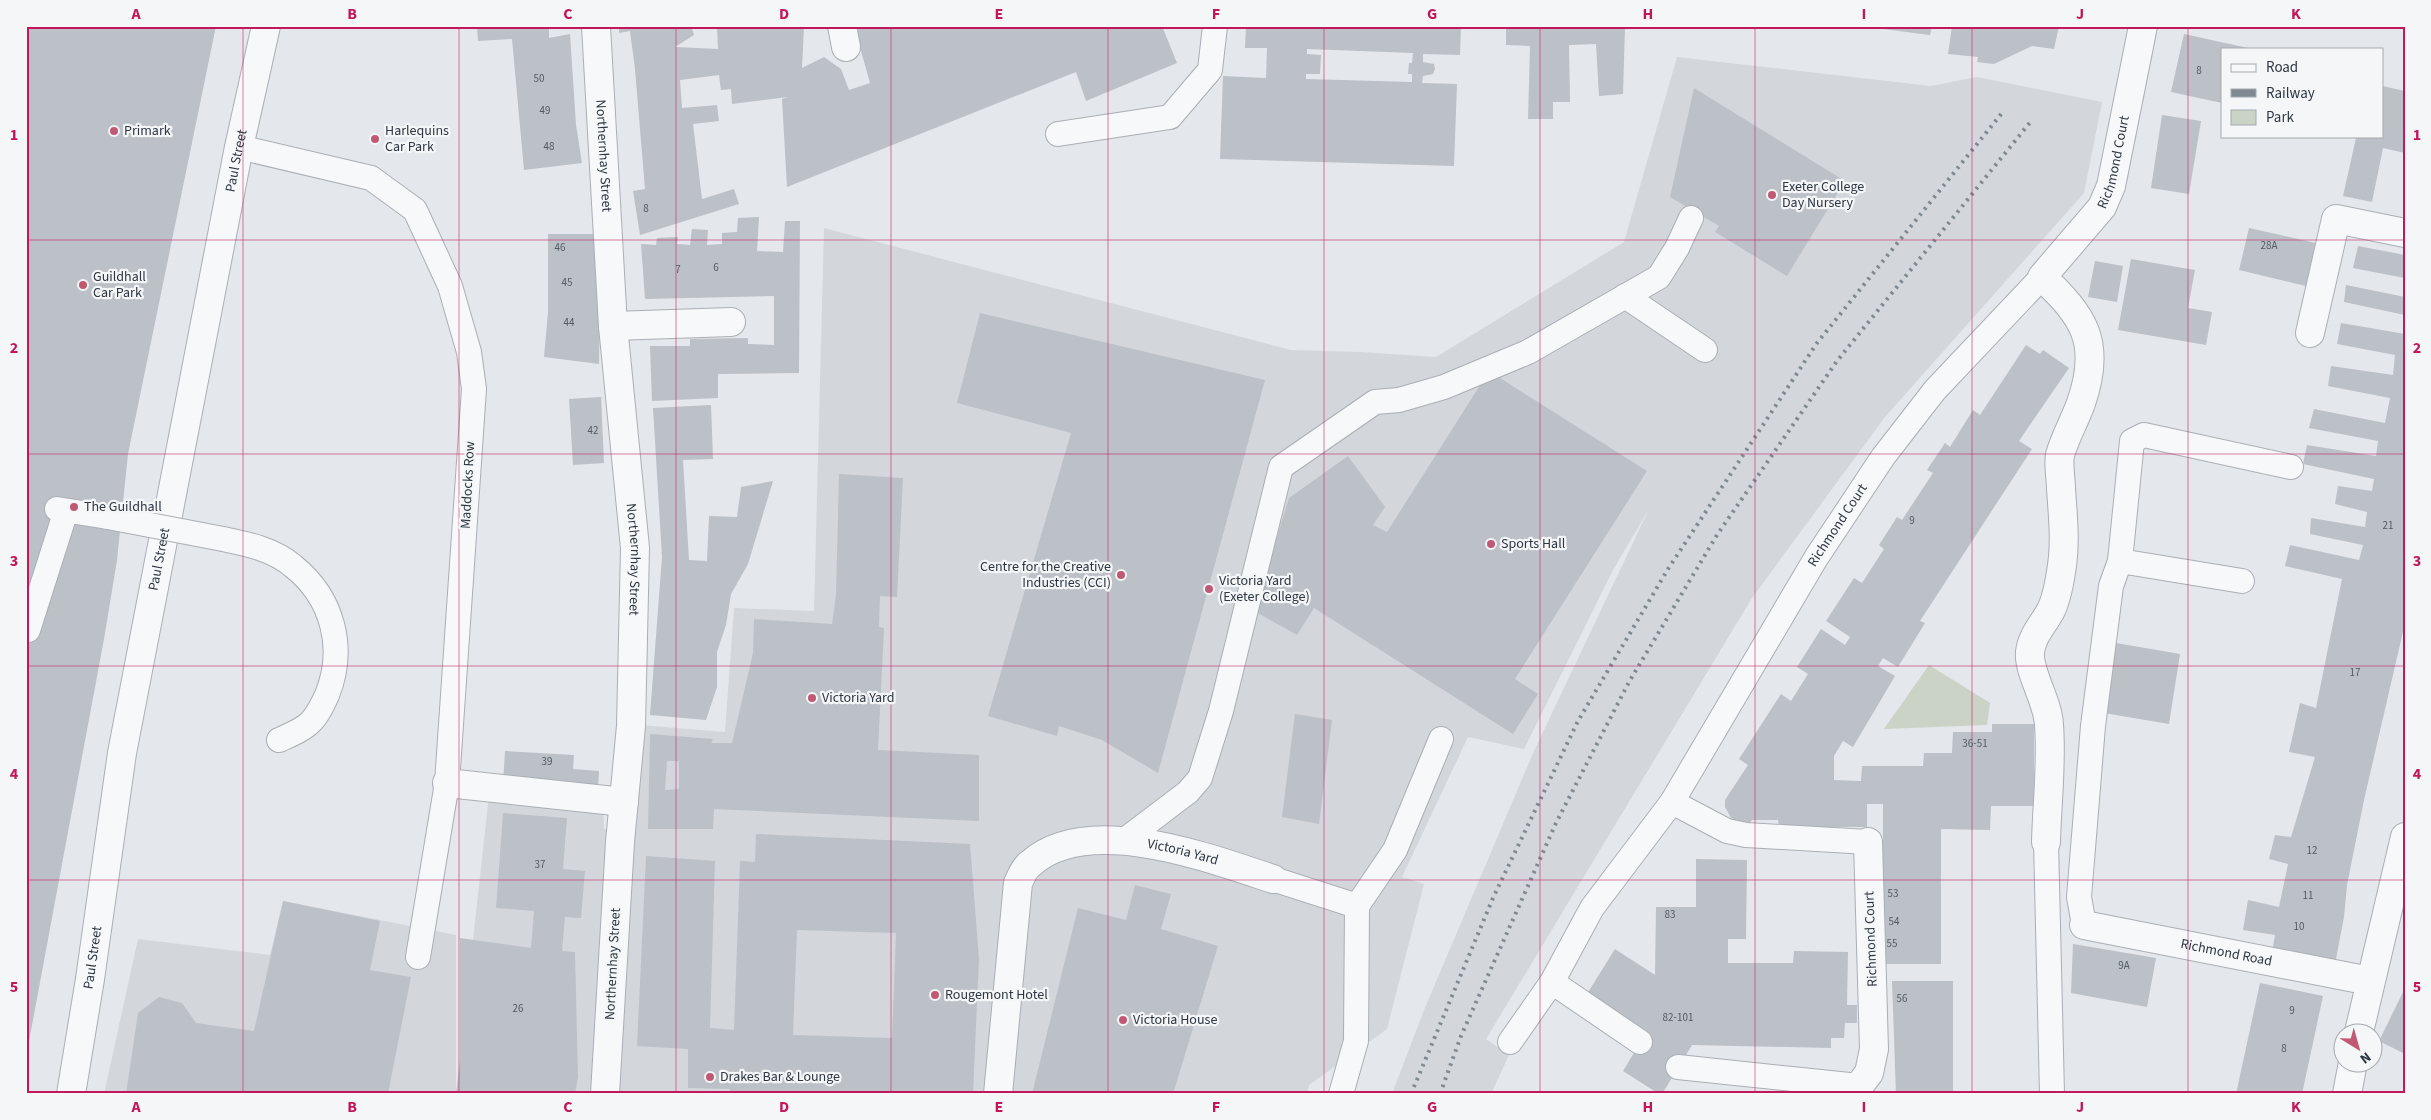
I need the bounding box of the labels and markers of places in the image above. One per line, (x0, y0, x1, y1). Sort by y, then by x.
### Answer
place label: Primark (124, 121, 171, 141)
place label: Harlequins Car Park (385, 121, 449, 157)
marker: Primark (108, 125, 120, 137)
marker: Harlequins Car Park (369, 133, 381, 145)
place label: Exeter College Day Nursery (1782, 177, 1864, 213)
marker: Exeter College Day Nursery (1766, 189, 1778, 201)
place label: Guildhall Car Park (93, 267, 146, 303)
marker: Guildhall Car Park (77, 279, 89, 291)
place label: The Guildhall (84, 497, 162, 517)
marker: The Guildhall (68, 501, 80, 513)
place label: Sports Hall (1501, 534, 1566, 554)
marker: Sports Hall (1485, 538, 1497, 550)
place label: Centre for the Creative Industries (CCI) (980, 557, 1111, 593)
marker: Centre for the Creative Industries (CCI) (1115, 569, 1127, 581)
place label: Victoria Yard (Exeter College) (1219, 571, 1310, 607)
marker: Victoria Yard (Exeter College) (1203, 583, 1215, 595)
place label: Victoria Yard (822, 688, 894, 708)
marker: Victoria Yard (806, 692, 818, 704)
place label: Rougemont Hotel (945, 985, 1048, 1005)
marker: Rougemont Hotel (929, 989, 941, 1001)
place label: Victoria House (1133, 1010, 1217, 1030)
marker: Victoria House (1117, 1014, 1129, 1026)
place label: Drakes Bar & Lounge (720, 1067, 840, 1087)
marker: Drakes Bar & Lounge (704, 1071, 716, 1083)

